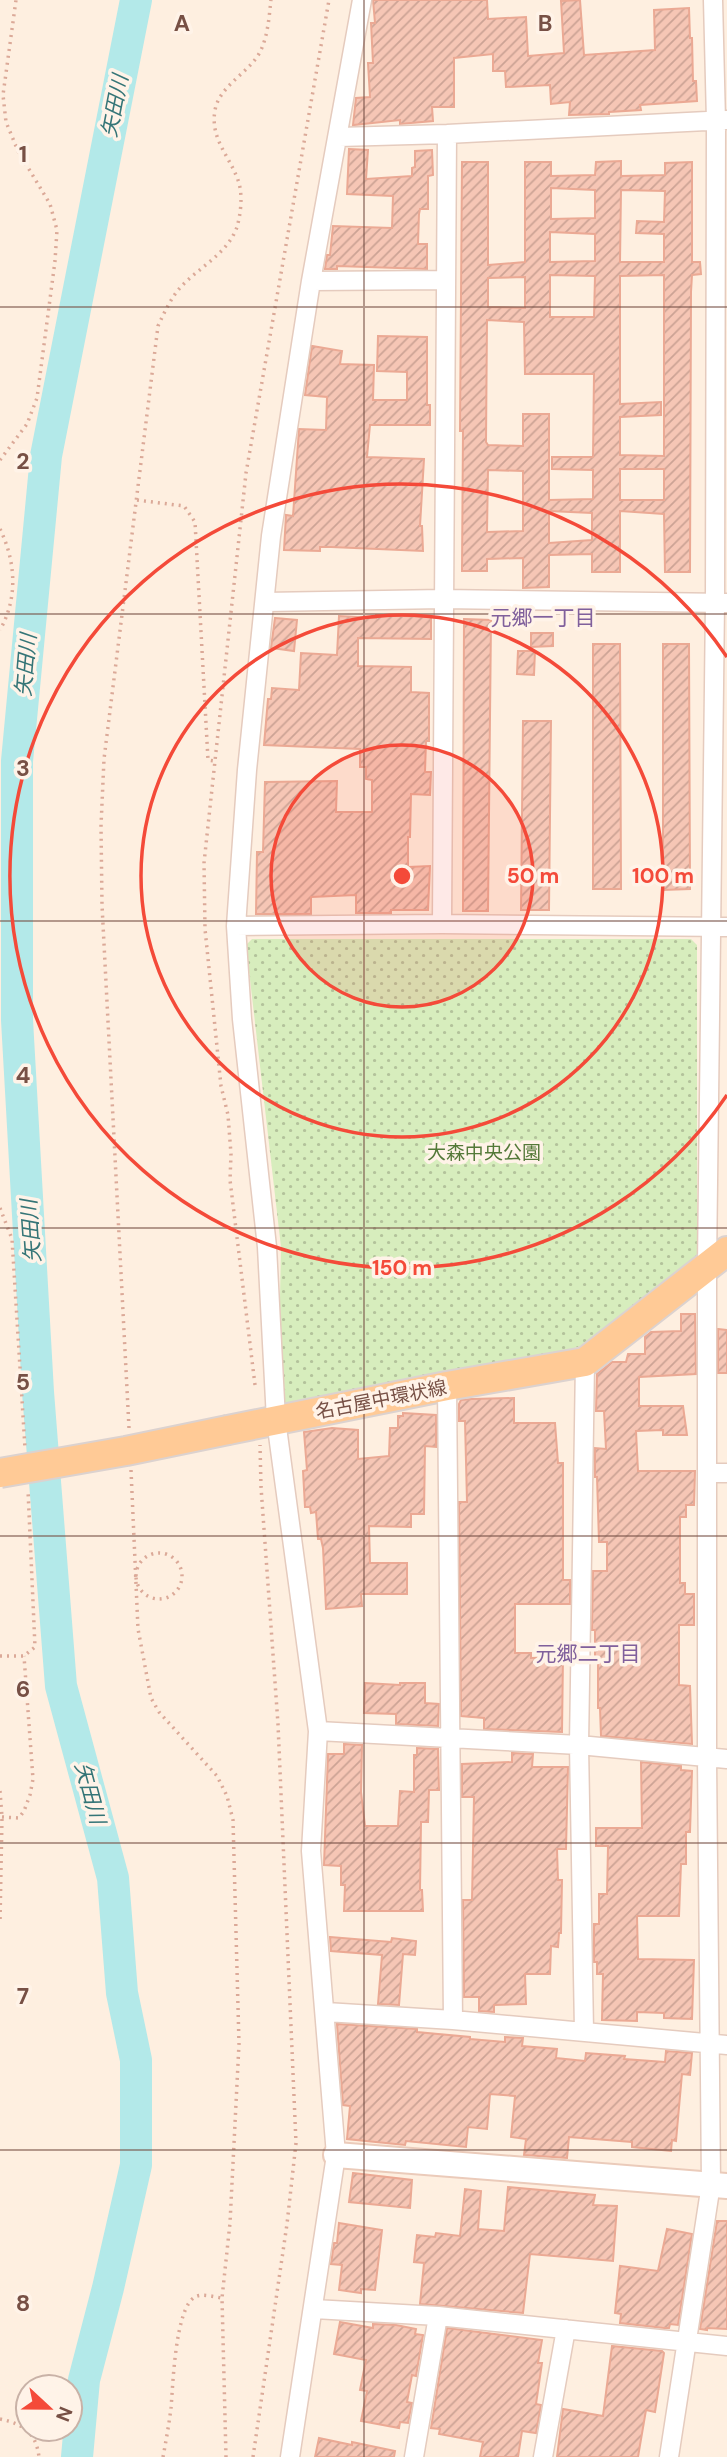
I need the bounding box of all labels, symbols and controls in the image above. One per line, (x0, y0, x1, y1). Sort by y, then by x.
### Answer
text: A (174, 8, 190, 38)
text: B (538, 8, 552, 38)
water label: 矢田川 (95, 70, 135, 140)
text: 1 (19, 139, 27, 169)
text: 2 (16, 446, 30, 476)
district label: 元郷一丁目 (491, 604, 596, 632)
water label: 矢田川 (9, 630, 43, 698)
text: 3 (16, 753, 30, 783)
text: 50 m (507, 862, 559, 890)
text: 100 m (632, 862, 694, 890)
centre of rings (390, 864, 414, 888)
text: 4 (16, 1060, 31, 1090)
park label: 大森中央公園 (427, 1140, 541, 1165)
water label: 矢田川 (15, 1197, 47, 1263)
text: 150 m (372, 1254, 432, 1282)
text: 5 (16, 1367, 30, 1397)
street label: 名古屋中環状線 (313, 1375, 449, 1424)
district label: 元郷二丁目 (536, 1640, 641, 1668)
text: 6 (16, 1674, 30, 1704)
water label: 矢田川 (68, 1759, 112, 1829)
text: 7 (17, 1981, 29, 2011)
text: 8 (16, 2288, 30, 2318)
north arrow (14, 2373, 84, 2443)
text: N (50, 2403, 78, 2425)

